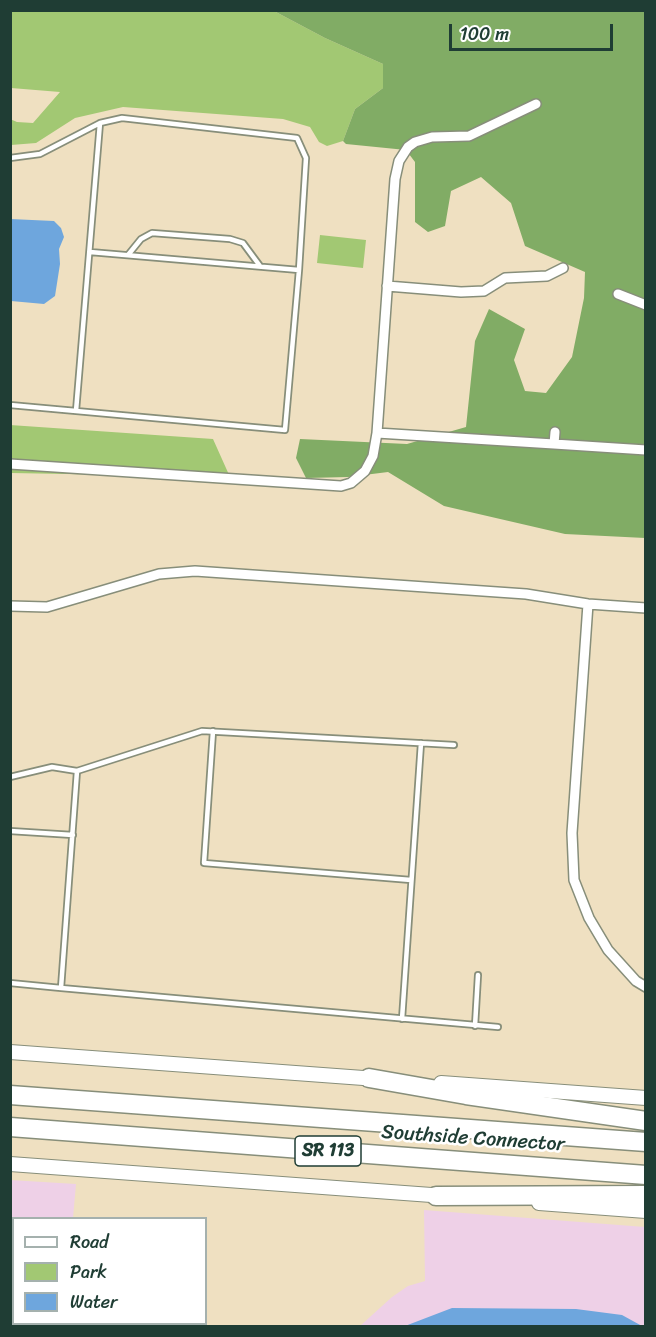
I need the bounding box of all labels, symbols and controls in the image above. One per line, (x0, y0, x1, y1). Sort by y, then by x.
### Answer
scale bar (452, 12, 616, 50)
text: 100 m (460, 18, 509, 50)
street label: Southside Connector (381, 1121, 565, 1157)
road number: SR 113 (295, 1136, 361, 1166)
legend (12, 1217, 207, 1325)
text: Road (70, 1226, 109, 1258)
text: Park (70, 1256, 107, 1288)
text: Water (70, 1286, 117, 1318)

